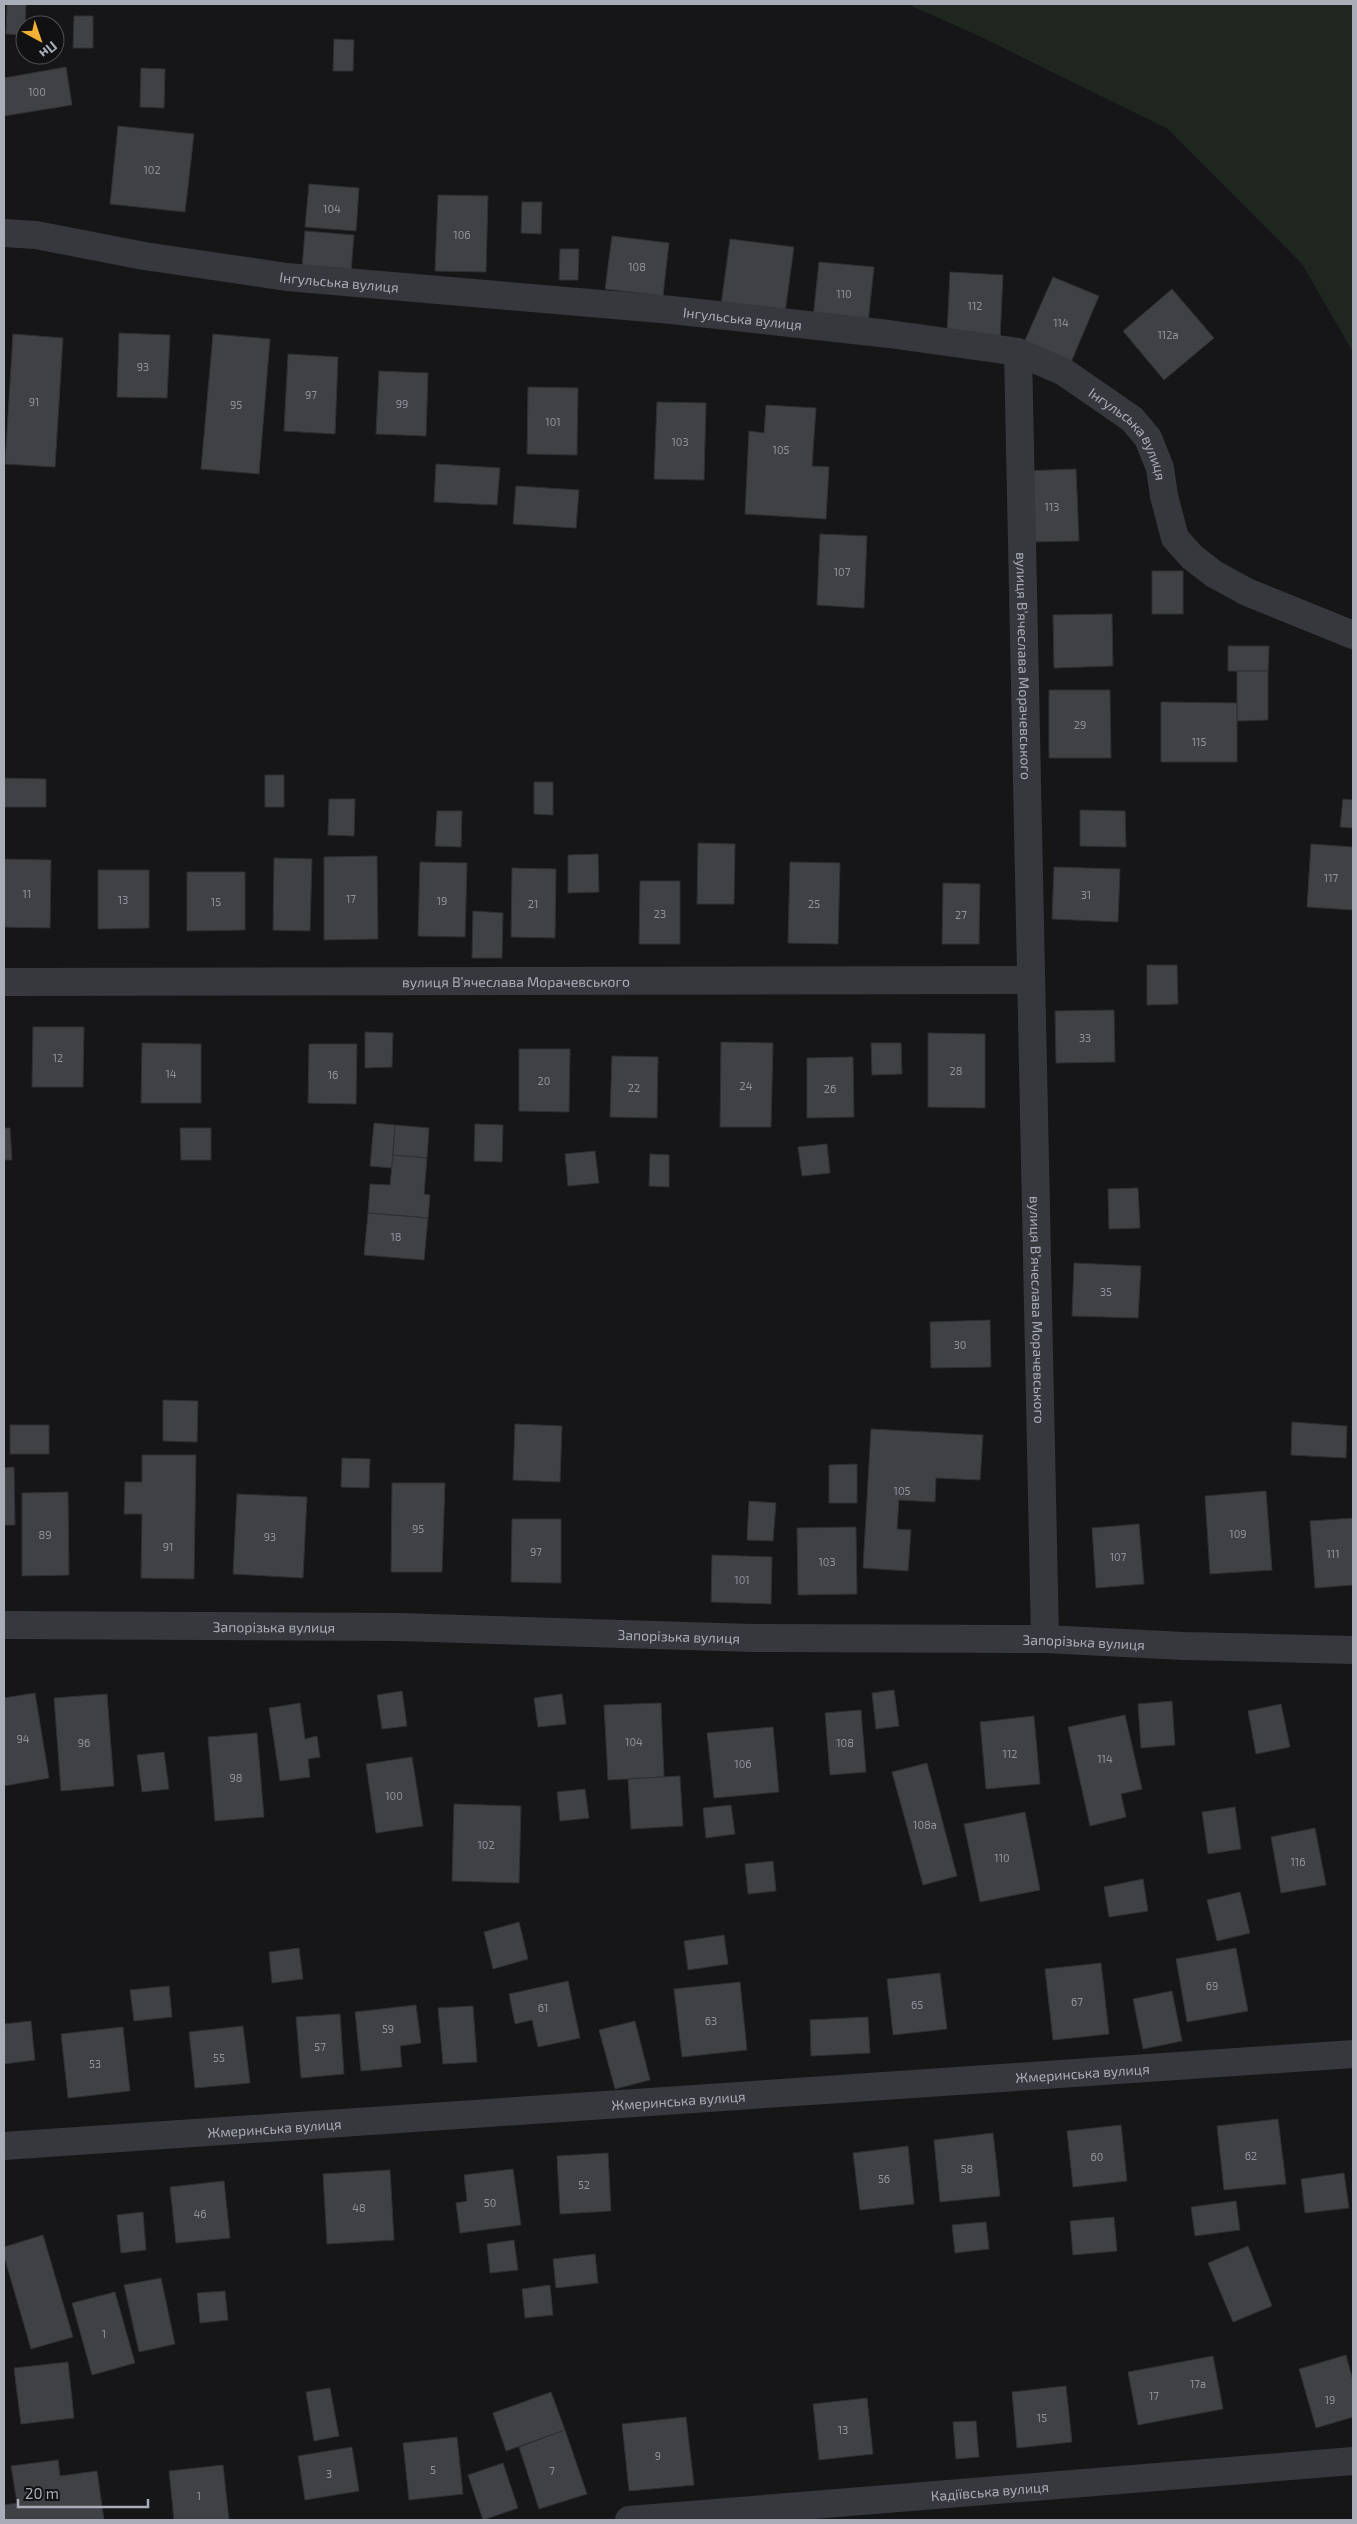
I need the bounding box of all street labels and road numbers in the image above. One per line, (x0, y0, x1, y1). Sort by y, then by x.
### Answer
street label: Інгульська вулиця (278, 268, 399, 295)
street label: Інгульська вулиця (682, 303, 803, 333)
street label: Інгульська вулиця (1086, 383, 1170, 481)
street label: вулиця В’ячеслава Морачевського (1014, 552, 1035, 780)
street label: вулиця В’ячеслава Морачевського (402, 972, 630, 990)
street label: вулиця В’ячеслава Морачевського (1027, 1196, 1049, 1424)
street label: Запорізька вулиця (213, 1618, 335, 1635)
street label: Запорізька вулиця (617, 1625, 740, 1646)
street label: Запорізька вулиця (1023, 1630, 1145, 1653)
street label: Жмеринська вулиця (1015, 2059, 1150, 2086)
street label: Жмеринська вулиця (611, 2087, 746, 2113)
street label: Жмеринська вулиця (207, 2115, 342, 2141)
street label: Кадіївська вулиця (930, 2477, 1049, 2504)

